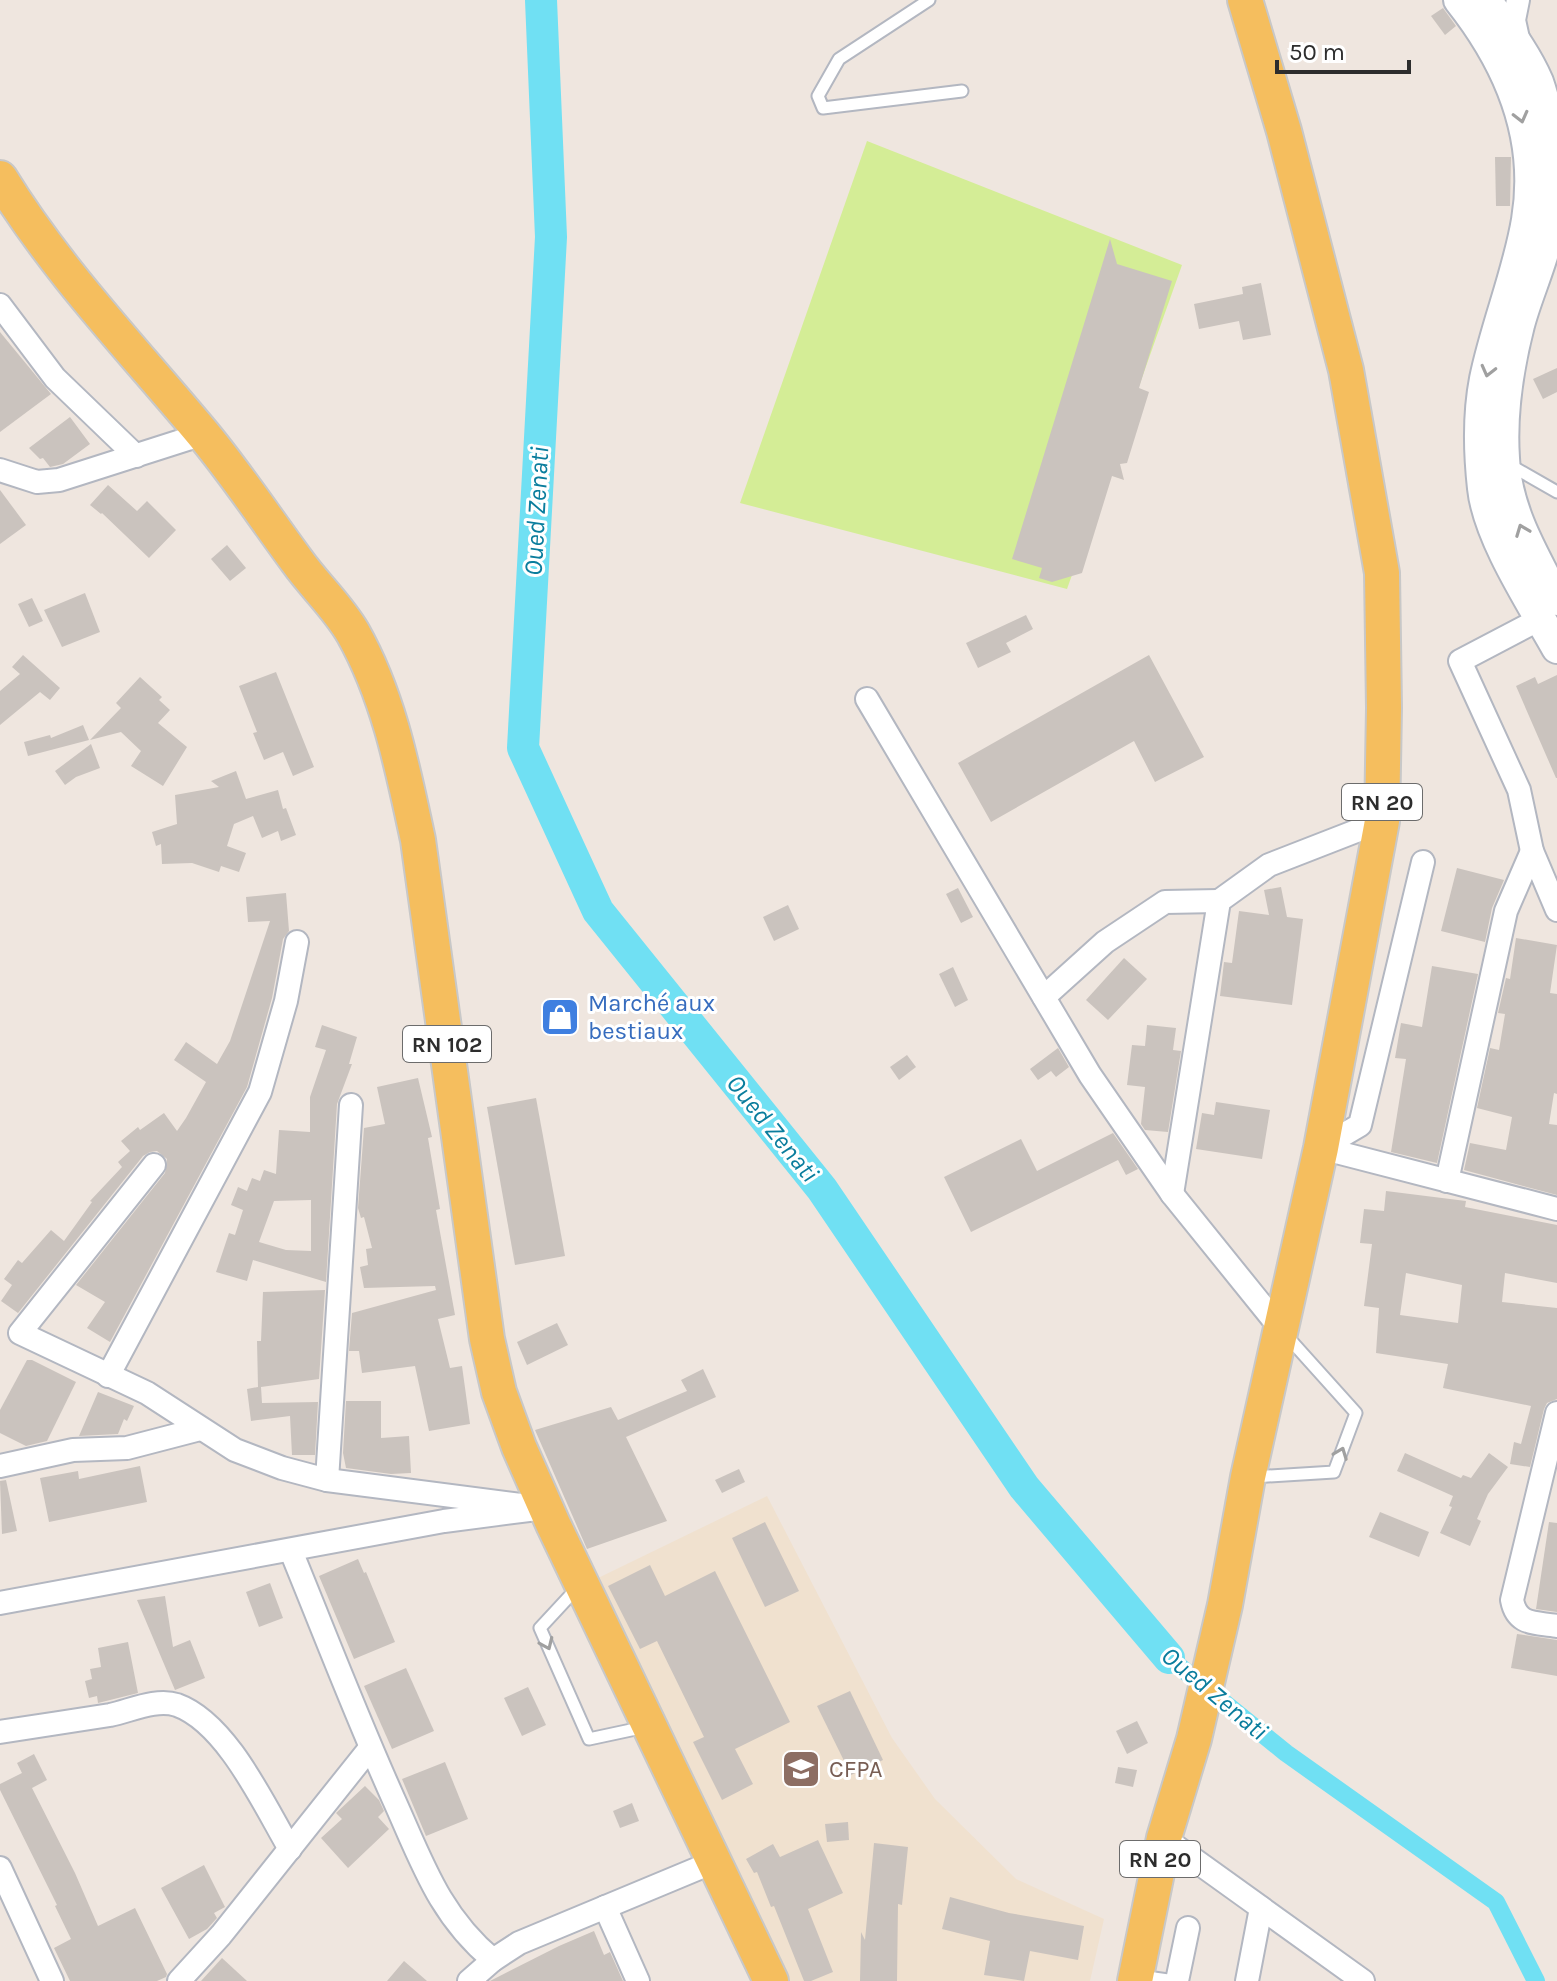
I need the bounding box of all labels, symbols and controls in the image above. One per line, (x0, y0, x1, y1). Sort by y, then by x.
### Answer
scale bar (1277, 24, 1409, 74)
text: 50 m (1289, 38, 1345, 66)
one-way arrow (1512, 110, 1529, 123)
one-way arrow (1480, 364, 1497, 377)
water label: Oued Zenati (518, 445, 555, 577)
one-way arrow (1515, 524, 1532, 538)
road number: RN 20 (1342, 784, 1422, 820)
place label: Marché aux bestiaux (588, 989, 715, 1045)
shop icon: Marché aux bestiaux (539, 996, 581, 1038)
road number: RN 102 (403, 1026, 491, 1062)
water label: Oued Zenati (720, 1068, 825, 1188)
one-way arrow (1331, 1447, 1348, 1461)
one-way arrow (537, 1635, 553, 1650)
water label: Oued Zenati (1155, 1640, 1274, 1747)
school or university icon: CFPA (780, 1748, 822, 1790)
place label: CFPA (829, 1755, 883, 1783)
road number: RN 20 (1120, 1841, 1200, 1877)

